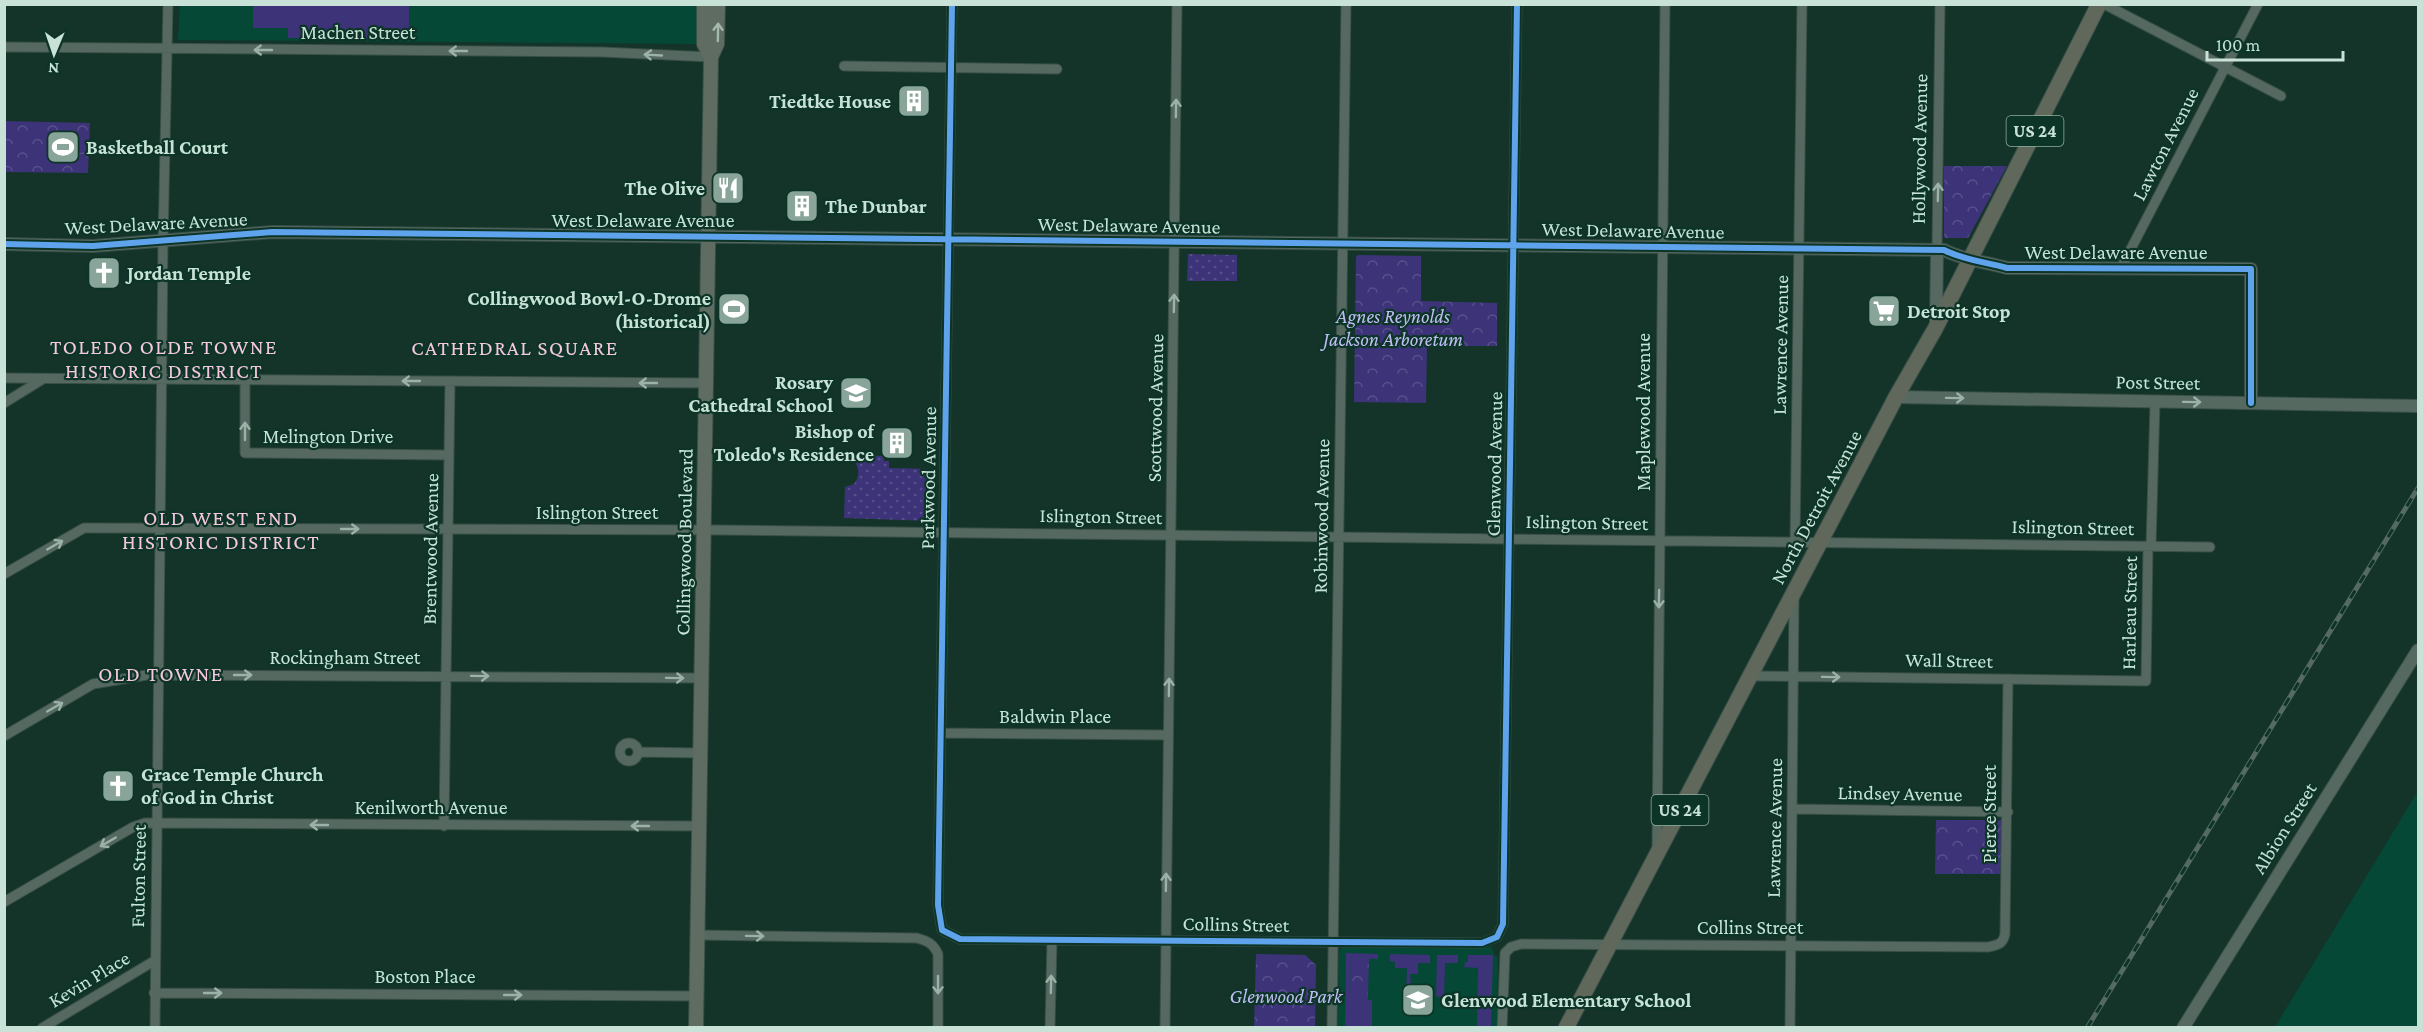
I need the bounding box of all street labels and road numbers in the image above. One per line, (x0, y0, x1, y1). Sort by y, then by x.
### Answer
street label: Machen Street (301, 21, 416, 43)
street label: Hollywood Avenue (1907, 73, 1932, 224)
street label: Lawton Avenue (2127, 84, 2203, 204)
road number: US 24 (2006, 116, 2064, 146)
street label: West Delaware Avenue (64, 207, 248, 239)
street label: West Delaware Avenue (551, 209, 735, 231)
street label: West Delaware Avenue (1037, 212, 1221, 238)
street label: West Delaware Avenue (1541, 217, 1725, 243)
street label: West Delaware Avenue (2024, 241, 2208, 263)
street label: Lawrence Avenue (1768, 275, 1792, 415)
street label: Maplewood Avenue (1632, 333, 1655, 491)
street label: Scottwood Avenue (1143, 334, 1167, 482)
street label: Post Street (2115, 370, 2201, 394)
street label: Glenwood Avenue (1482, 391, 1506, 537)
street label: Parkwood Avenue (916, 406, 940, 550)
street label: Melington Drive (263, 425, 394, 448)
street label: North Detroit Avenue (1766, 426, 1866, 588)
street label: Robinwood Avenue (1309, 438, 1333, 593)
street label: Collingwood Boulevard (671, 448, 698, 636)
street label: Brentwood Avenue (418, 473, 442, 625)
street label: Islington Street (536, 501, 659, 524)
street label: Islington Street (1040, 504, 1163, 529)
street label: Islington Street (1526, 510, 1649, 535)
street label: Islington Street (2012, 515, 2135, 540)
street label: Harleau Street (2117, 556, 2141, 670)
street label: Rockingham Street (270, 646, 421, 669)
street label: Wall Street (1905, 648, 1993, 672)
street label: Baldwin Place (999, 705, 1111, 727)
street label: Lawrence Avenue (1762, 758, 1786, 898)
street label: Pierce Street (1978, 764, 2000, 863)
street label: Albion Street (2247, 778, 2321, 878)
street label: Lindsey Avenue (1837, 781, 1963, 806)
road number: US 24 (1652, 795, 1708, 825)
street label: Kenilworth Avenue (355, 796, 508, 818)
street label: Fulton Street (126, 824, 150, 928)
street label: Collins Street (1183, 912, 1290, 936)
street label: Collins Street (1697, 916, 1804, 938)
street label: Kevin Place (45, 946, 134, 1012)
street label: Boston Place (374, 965, 476, 987)

